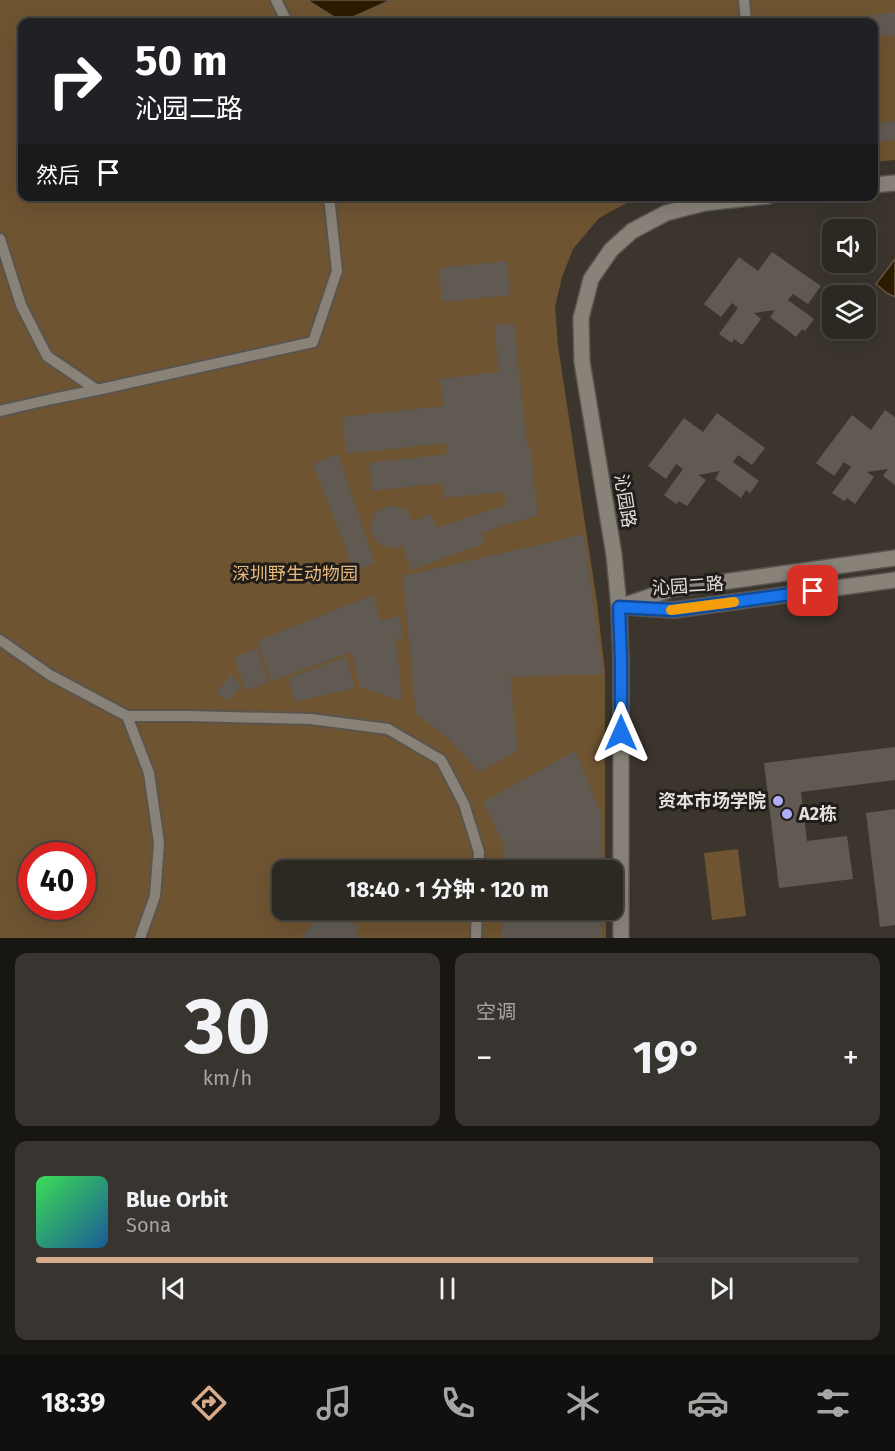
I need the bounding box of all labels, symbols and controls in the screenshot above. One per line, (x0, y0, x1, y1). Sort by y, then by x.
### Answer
text: 50 m (135, 36, 228, 86)
icon: right (36, 42, 114, 120)
text: 沁园二路 (135, 93, 243, 125)
icon: arrive (92, 156, 125, 189)
text: 然后 (36, 162, 80, 189)
map controls (822, 219, 876, 339)
button: sound (822, 219, 876, 273)
button: layers (822, 285, 876, 339)
street label: 沁园路 (610, 473, 640, 529)
park label: 深圳野生动物园 (232, 563, 358, 585)
pin (787, 565, 838, 616)
street label: 沁园二路 (651, 573, 725, 599)
icon: arrive (796, 574, 829, 607)
position arrow (589, 701, 653, 765)
place label: 资本市场学院 (658, 790, 766, 812)
marker: 资本市场学院 (771, 794, 785, 808)
place label: A2栋 (798, 803, 837, 825)
marker: A2栋 (780, 807, 794, 821)
speed limit sign: 40 (18, 842, 96, 920)
text: 18:40 · 1 分钟 · 120 m (346, 876, 549, 903)
text: 30 (184, 980, 271, 1074)
text: 空调 (476, 1000, 516, 1024)
text: 19° (633, 1031, 702, 1085)
text: − (476, 1038, 493, 1078)
text: + (843, 1038, 859, 1078)
text: km/h (203, 1066, 252, 1090)
text: Blue Orbit (126, 1186, 228, 1213)
text: Sona (126, 1213, 171, 1237)
icon: previous (157, 1272, 190, 1305)
icon: pause (431, 1272, 464, 1305)
icon: next (705, 1272, 738, 1305)
icon: directions (188, 1382, 230, 1424)
icon: music (313, 1382, 355, 1424)
icon: phone (437, 1382, 479, 1424)
icon: climate (562, 1382, 604, 1424)
icon: car (687, 1382, 729, 1424)
icon: filters (812, 1382, 854, 1424)
text: 18:39 (41, 1387, 105, 1419)

